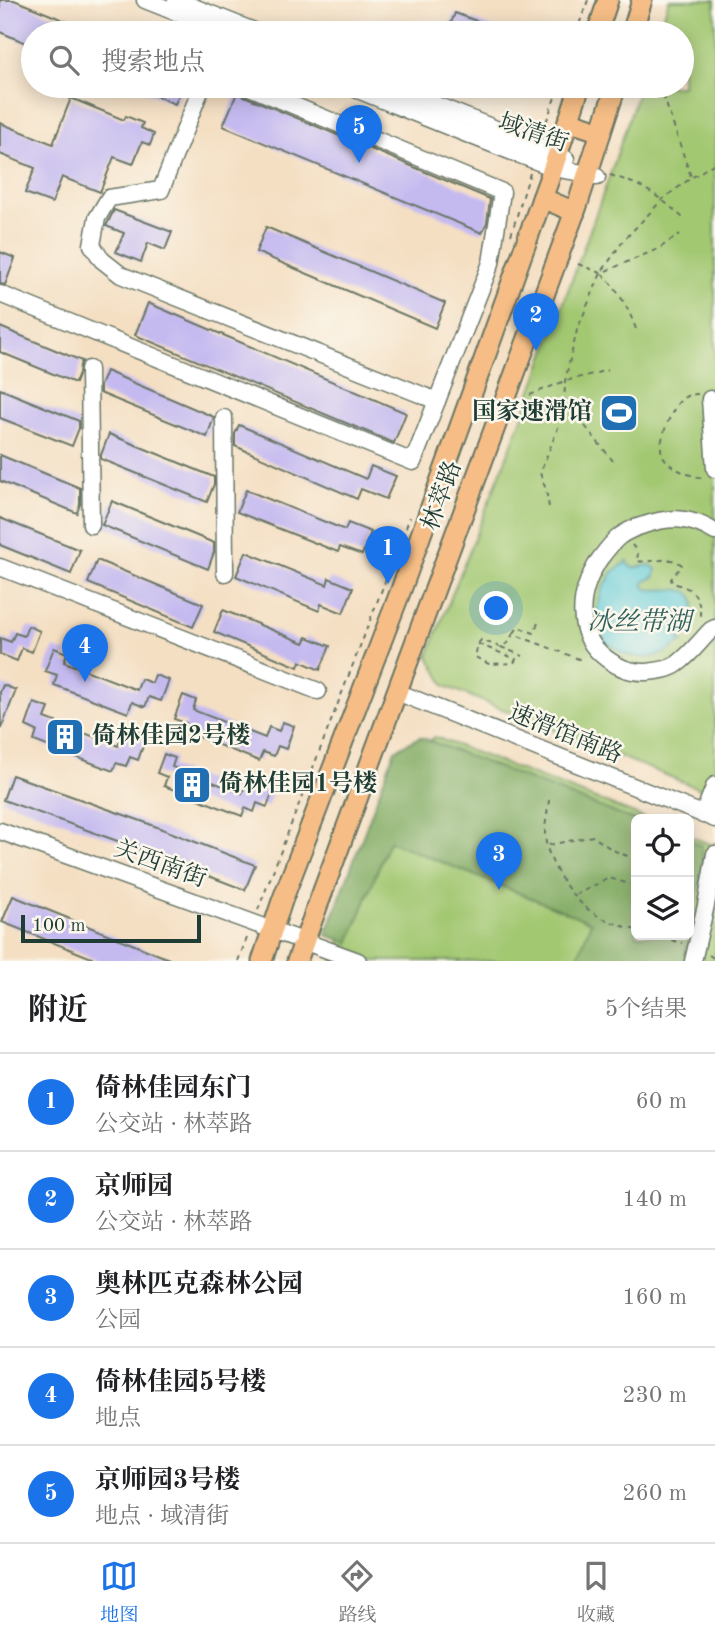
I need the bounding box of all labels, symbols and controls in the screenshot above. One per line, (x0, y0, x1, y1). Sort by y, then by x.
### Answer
search box (21, 21, 694, 98)
icon: search (45, 41, 83, 79)
text: 搜索地点 (101, 50, 205, 76)
pin: 5 (336, 105, 382, 163)
street label: 域清街 (495, 108, 572, 157)
pin: 2 (513, 293, 559, 351)
sports icon: 国家速滑馆 (598, 392, 640, 434)
place label: 国家速滑馆 (472, 398, 592, 425)
street label: 林萃路 (417, 457, 467, 534)
pin: 1 (365, 526, 411, 584)
your location (479, 591, 513, 625)
water label: 冰丝带湖 (587, 608, 695, 636)
pin: 4 (62, 624, 108, 682)
street label: 速滑馆南路 (505, 699, 626, 769)
building icon: 倚林佳园2号楼 (44, 716, 86, 758)
place label: 倚林佳园2号楼 (92, 722, 250, 749)
building icon: 倚林佳园1号楼 (171, 764, 213, 806)
place label: 倚林佳园1号楼 (219, 770, 377, 797)
map controls (631, 814, 694, 940)
button: locate (631, 814, 694, 877)
pin: 3 (476, 832, 522, 890)
street label: 关西南街 (111, 834, 210, 893)
button: layers (631, 877, 694, 940)
scale bar (21, 912, 201, 944)
text: 100 m (32, 917, 85, 936)
text: 附近 (28, 996, 88, 1026)
text: 5个结果 (605, 998, 687, 1021)
text: 倚林佳园东门 (95, 1076, 251, 1102)
text: 1 (44, 1090, 58, 1113)
text: 60 m (636, 1090, 687, 1113)
text: 公交站 · 林萃路 (95, 1113, 252, 1136)
text: 京师园 (95, 1174, 173, 1200)
text: 2 (44, 1188, 58, 1211)
text: 140 m (622, 1188, 687, 1211)
text: 公交站 · 林萃路 (95, 1211, 252, 1234)
text: 奥林匹克森林公园 (95, 1272, 303, 1298)
text: 3 (44, 1286, 58, 1309)
text: 160 m (622, 1286, 687, 1309)
text: 公园 (95, 1309, 141, 1332)
text: 倚林佳园5号楼 (95, 1370, 266, 1396)
text: 4 (44, 1384, 58, 1407)
text: 230 m (622, 1384, 687, 1407)
text: 地点 (95, 1407, 141, 1430)
text: 京师园3号楼 (95, 1468, 240, 1494)
text: 5 (44, 1482, 58, 1505)
text: 260 m (622, 1482, 687, 1505)
text: 地点 · 域清街 (95, 1505, 229, 1528)
tab: 地图 (100, 1557, 138, 1628)
tab: 路线 (338, 1557, 377, 1628)
tab: 收藏 (577, 1557, 615, 1628)

